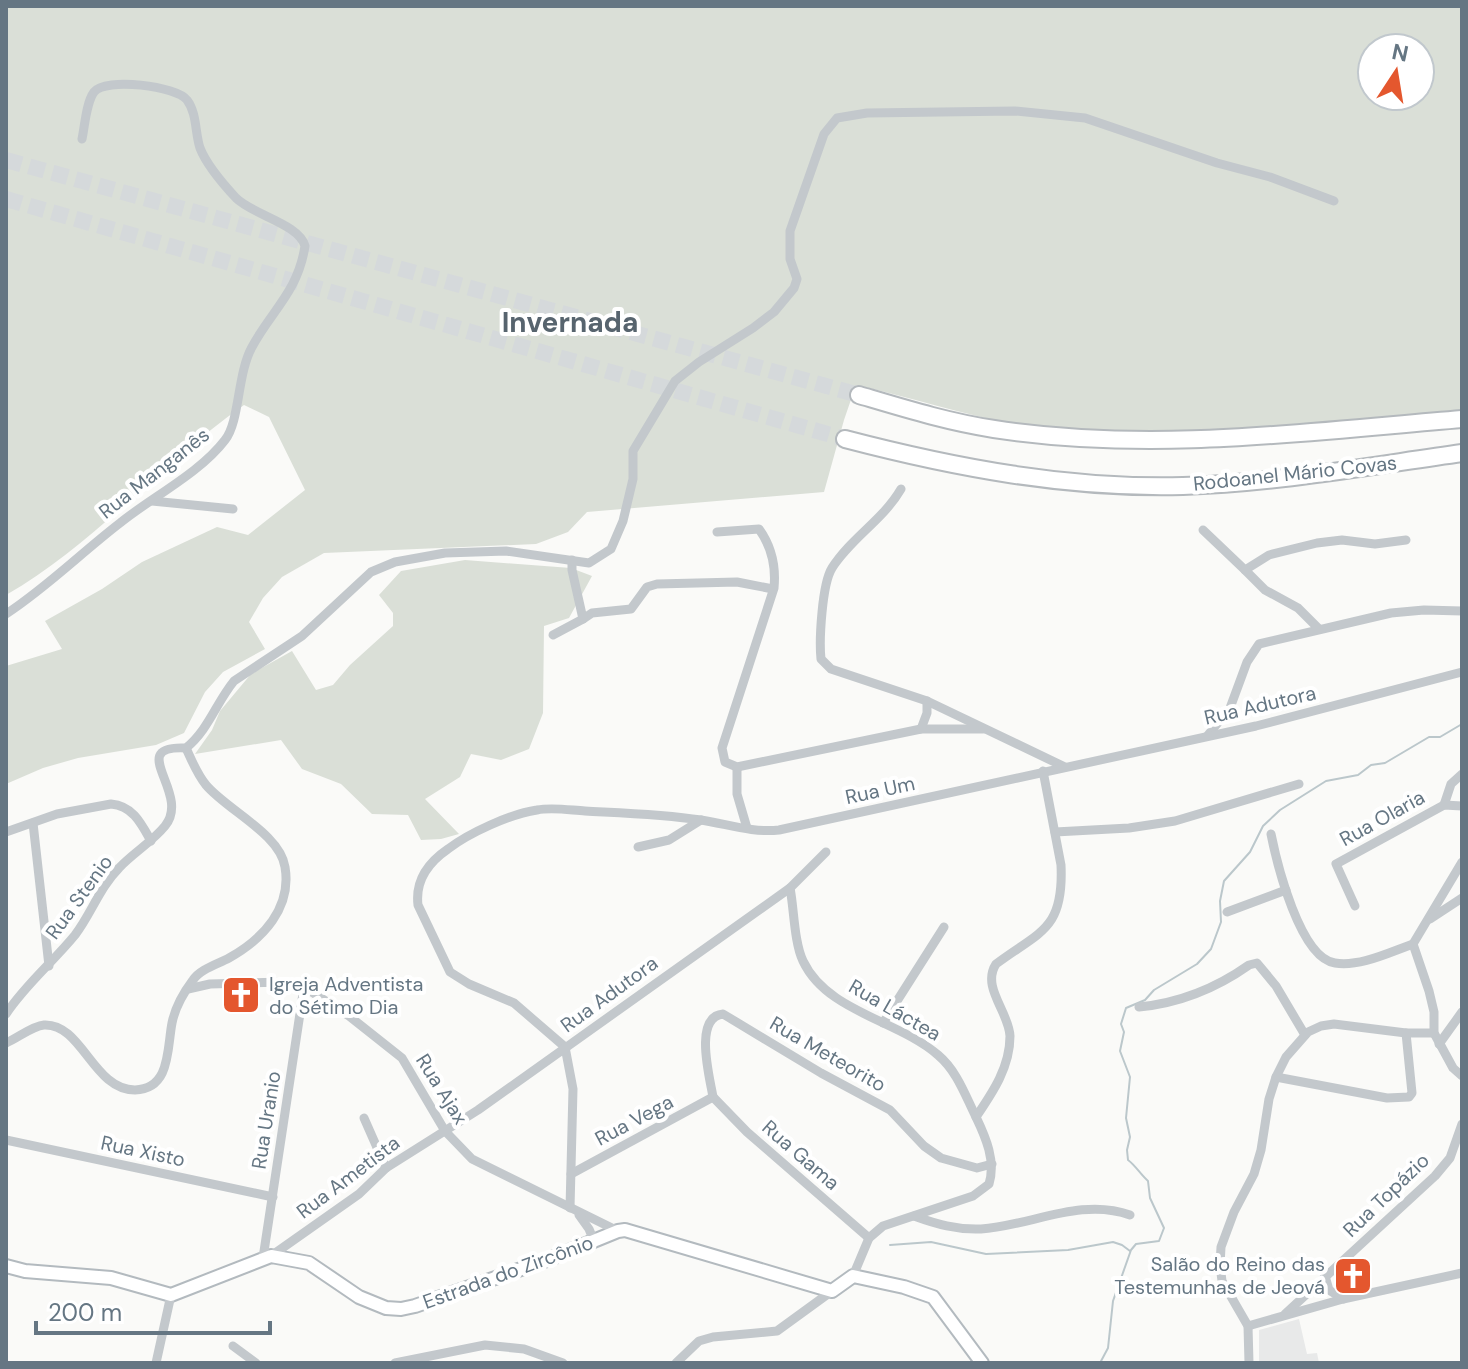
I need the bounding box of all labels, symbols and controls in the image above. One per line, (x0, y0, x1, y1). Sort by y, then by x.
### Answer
north arrow (1356, 32, 1436, 112)
text: N (1389, 37, 1411, 69)
district label: Invernada (502, 304, 638, 341)
street label: Rua Manganês (93, 422, 215, 524)
street label: Rodoanel Mário Covas (1192, 449, 1398, 497)
street label: Rua Adutora (1202, 680, 1318, 730)
street label: Rua Um (843, 770, 917, 810)
street label: Rua Olaria (1335, 784, 1429, 852)
street label: Rua Stenio (40, 850, 118, 944)
street label: Rua Adutora (555, 950, 663, 1038)
place label: Igreja Adventista do Sétimo Dia (269, 971, 423, 1020)
street label: Rua Láctea (844, 973, 946, 1047)
church icon: Igreja Adventista do Sétimo Dia (220, 974, 262, 1016)
street label: Rua Meteorito (765, 1010, 891, 1098)
street label: Rua Ajax (410, 1049, 474, 1129)
street label: Rua Uranio (245, 1069, 287, 1171)
street label: Rua Vega (590, 1089, 678, 1151)
street label: Rua Gama (757, 1114, 845, 1196)
street label: Rua Xisto (99, 1129, 187, 1173)
street label: Rua Ametista (291, 1130, 405, 1224)
street label: Rua Topázio (1337, 1147, 1435, 1243)
street label: Estrada do Zircônio (419, 1229, 597, 1315)
place label: Salão do Reino das Testemunhas de Jeová (1114, 1251, 1325, 1300)
church icon: Salão do Reino das Testemunhas de Jeová (1332, 1255, 1374, 1297)
scale bar (36, 1285, 270, 1335)
text: 200 m (48, 1297, 122, 1328)

